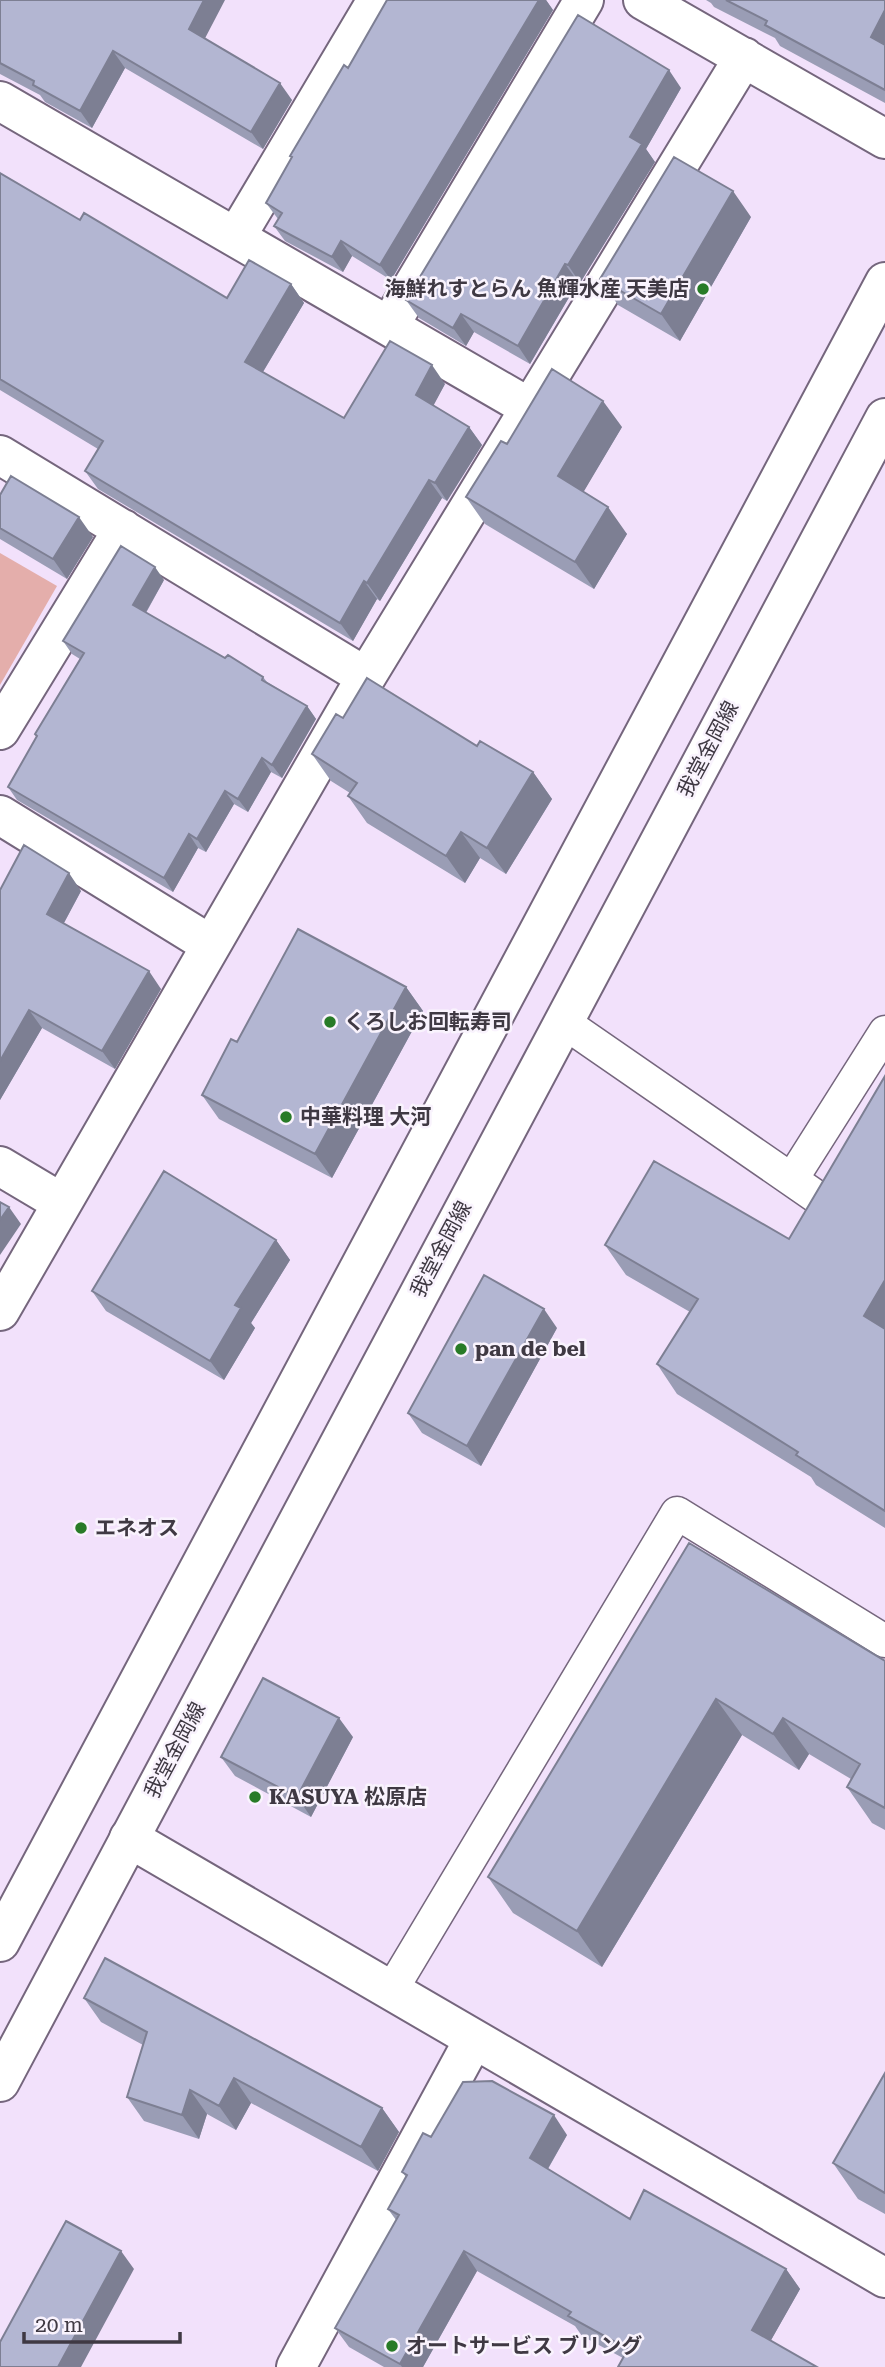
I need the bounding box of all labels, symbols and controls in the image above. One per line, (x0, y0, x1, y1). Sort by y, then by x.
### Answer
place label: 海鮮れすとらん 魚輝水産 天美店 (384, 277, 689, 301)
marker: 海鮮れすとらん 魚輝水産 天美店 (695, 281, 711, 297)
street label: 我堂金岡線 (673, 697, 743, 801)
place label: くろしお回転寿司 (344, 1010, 512, 1034)
marker: くろしお回転寿司 (322, 1014, 338, 1030)
place label: 中華料理 大河 (300, 1105, 431, 1129)
marker: 中華料理 大河 (278, 1109, 294, 1125)
street label: 我堂金岡線 (406, 1197, 476, 1301)
place label: pan de bel (475, 1337, 586, 1361)
marker: pan de bel (453, 1341, 469, 1357)
place label: エネオス (95, 1516, 179, 1540)
marker: エネオス (73, 1520, 89, 1536)
street label: 我堂金岡線 (140, 1698, 210, 1802)
place label: KASUYA 松原店 (269, 1785, 427, 1809)
marker: KASUYA 松原店 (247, 1789, 263, 1805)
scale bar (24, 2300, 180, 2344)
text: 20 m (35, 2313, 83, 2337)
place label: オートサービス ブリング (406, 2334, 642, 2358)
marker: オートサービス ブリング (384, 2338, 400, 2354)

